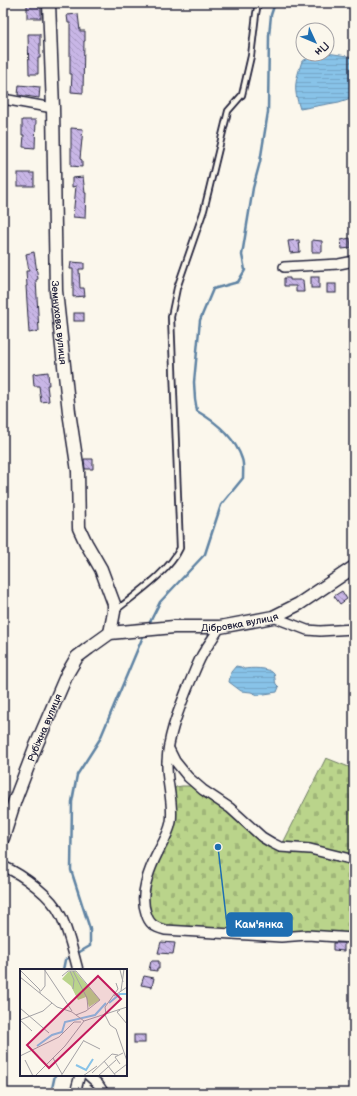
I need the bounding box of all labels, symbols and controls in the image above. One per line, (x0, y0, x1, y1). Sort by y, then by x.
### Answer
north arrow (295, 22, 335, 62)
text: Пн (312, 39, 332, 58)
street label: Земнухова вулиця (49, 281, 69, 366)
street label: Дібровка вулиця (201, 610, 281, 634)
street label: Рубіжна вулиця (25, 692, 65, 764)
callout: Кам'янка (227, 913, 292, 936)
text: Кам'янка (235, 918, 284, 931)
inset map (20, 969, 127, 1076)

